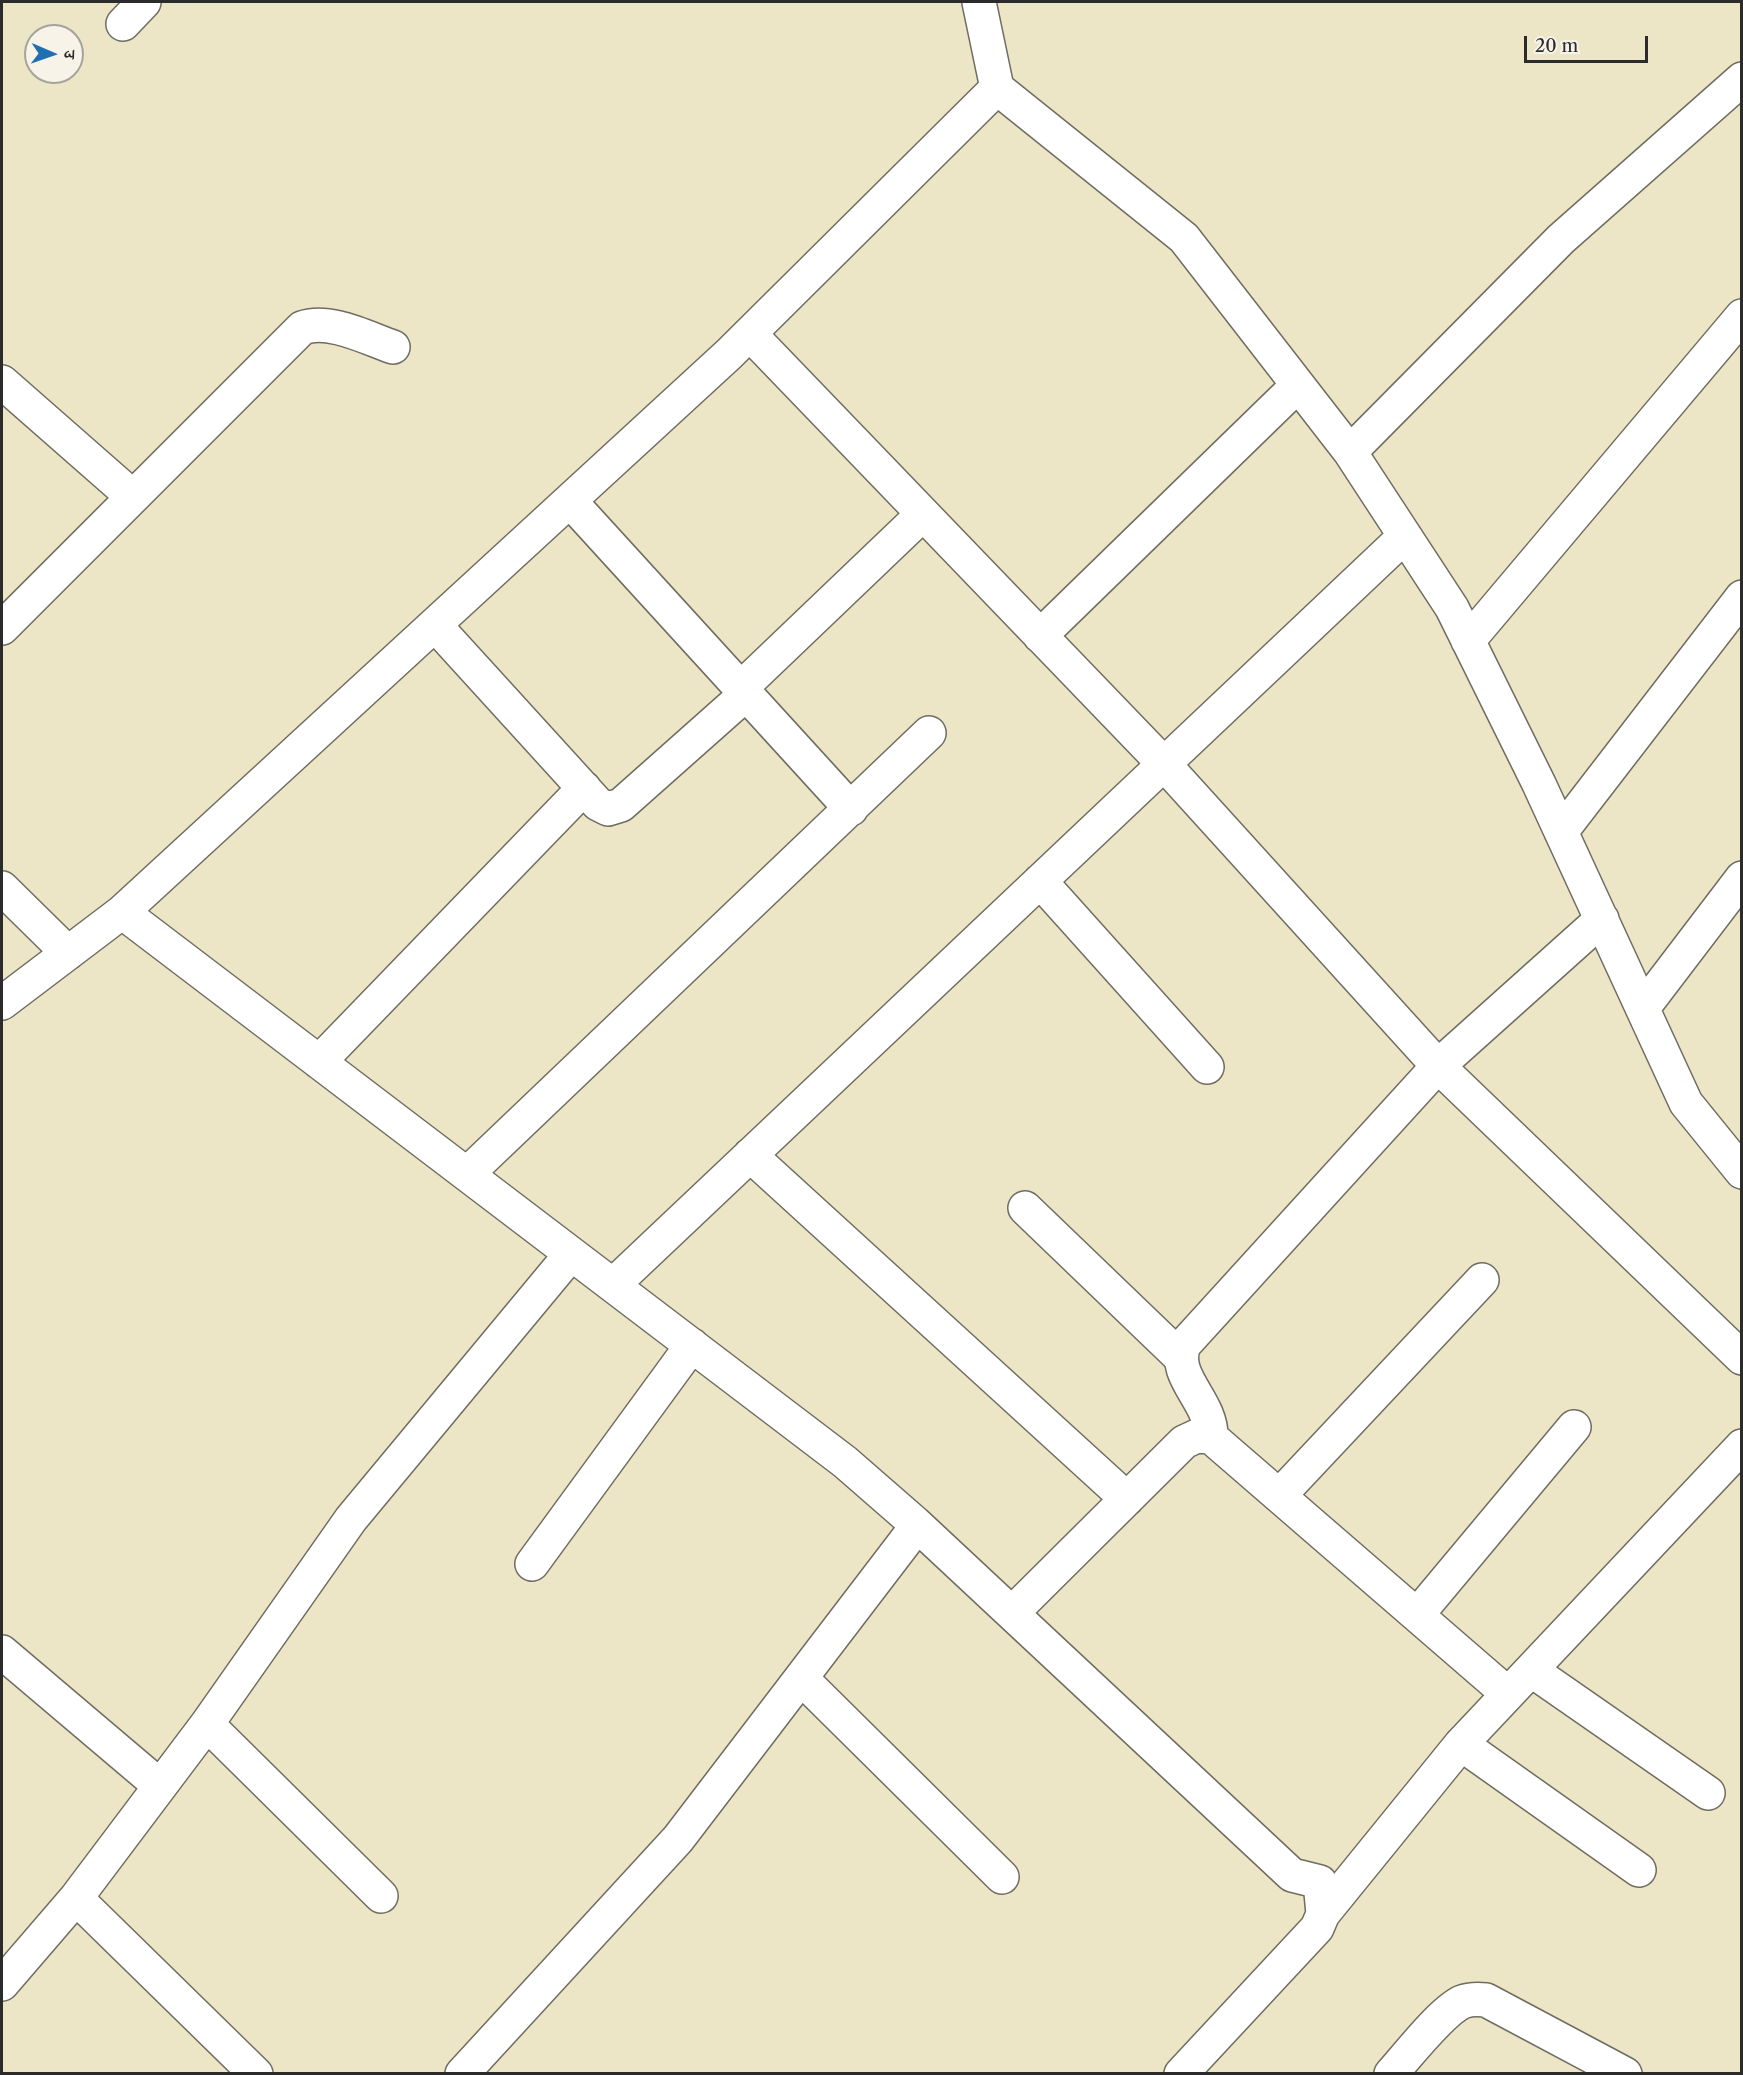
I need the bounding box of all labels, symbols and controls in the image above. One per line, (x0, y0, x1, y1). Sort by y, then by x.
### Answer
north arrow (24, 24, 84, 84)
scale bar (1527, 24, 1652, 62)
text: 20 m (1535, 35, 1578, 57)
text: उ (60, 50, 80, 59)

